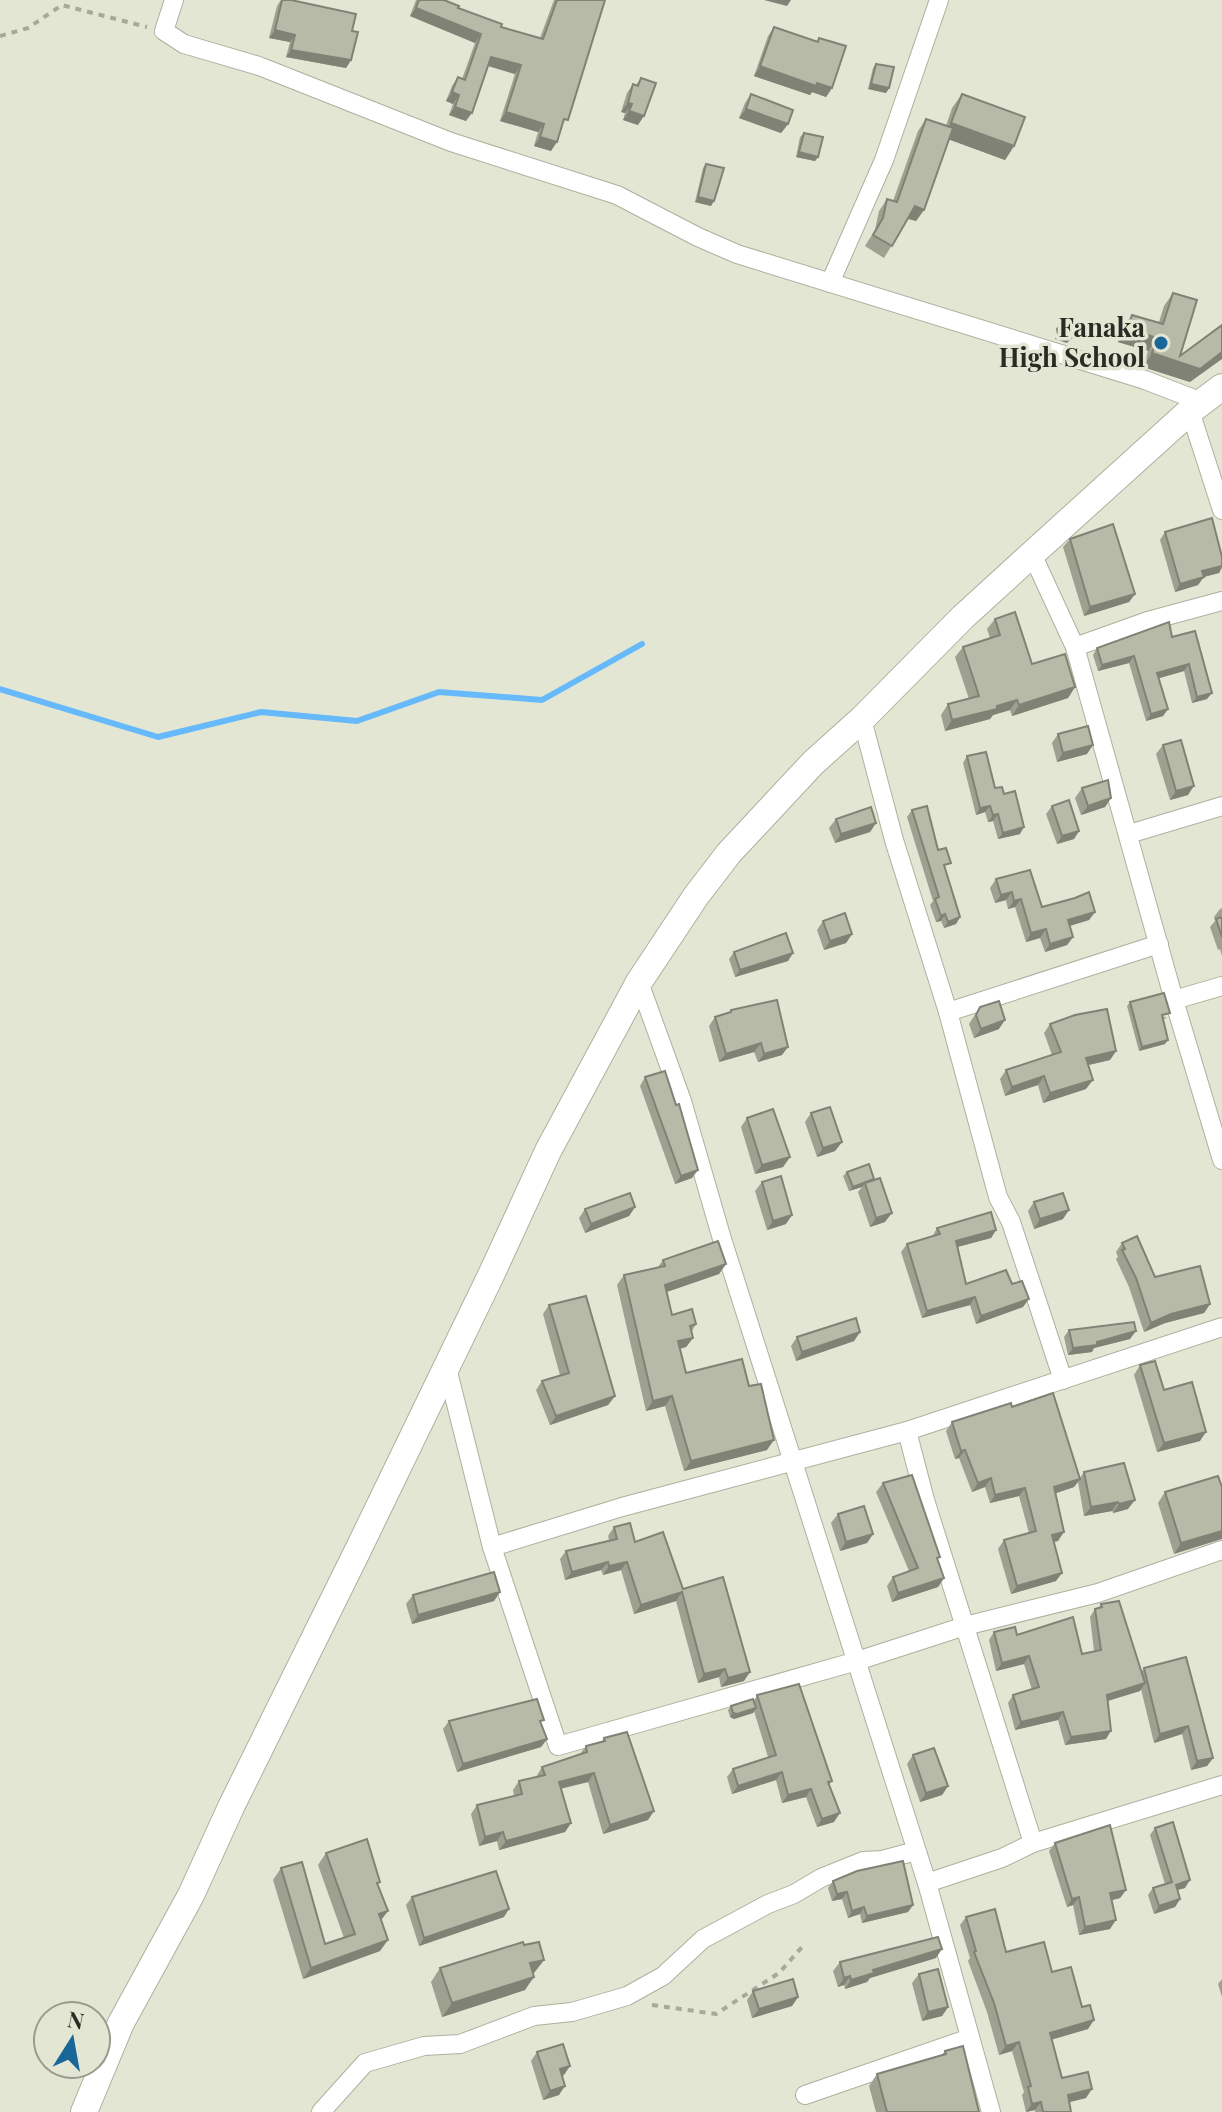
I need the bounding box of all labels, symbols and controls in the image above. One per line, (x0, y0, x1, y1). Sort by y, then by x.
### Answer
place label: Fanaka High School (999, 309, 1146, 374)
marker: Fanaka High School (1152, 334, 1170, 352)
north arrow (32, 2000, 112, 2080)
text: N (65, 2003, 87, 2036)

